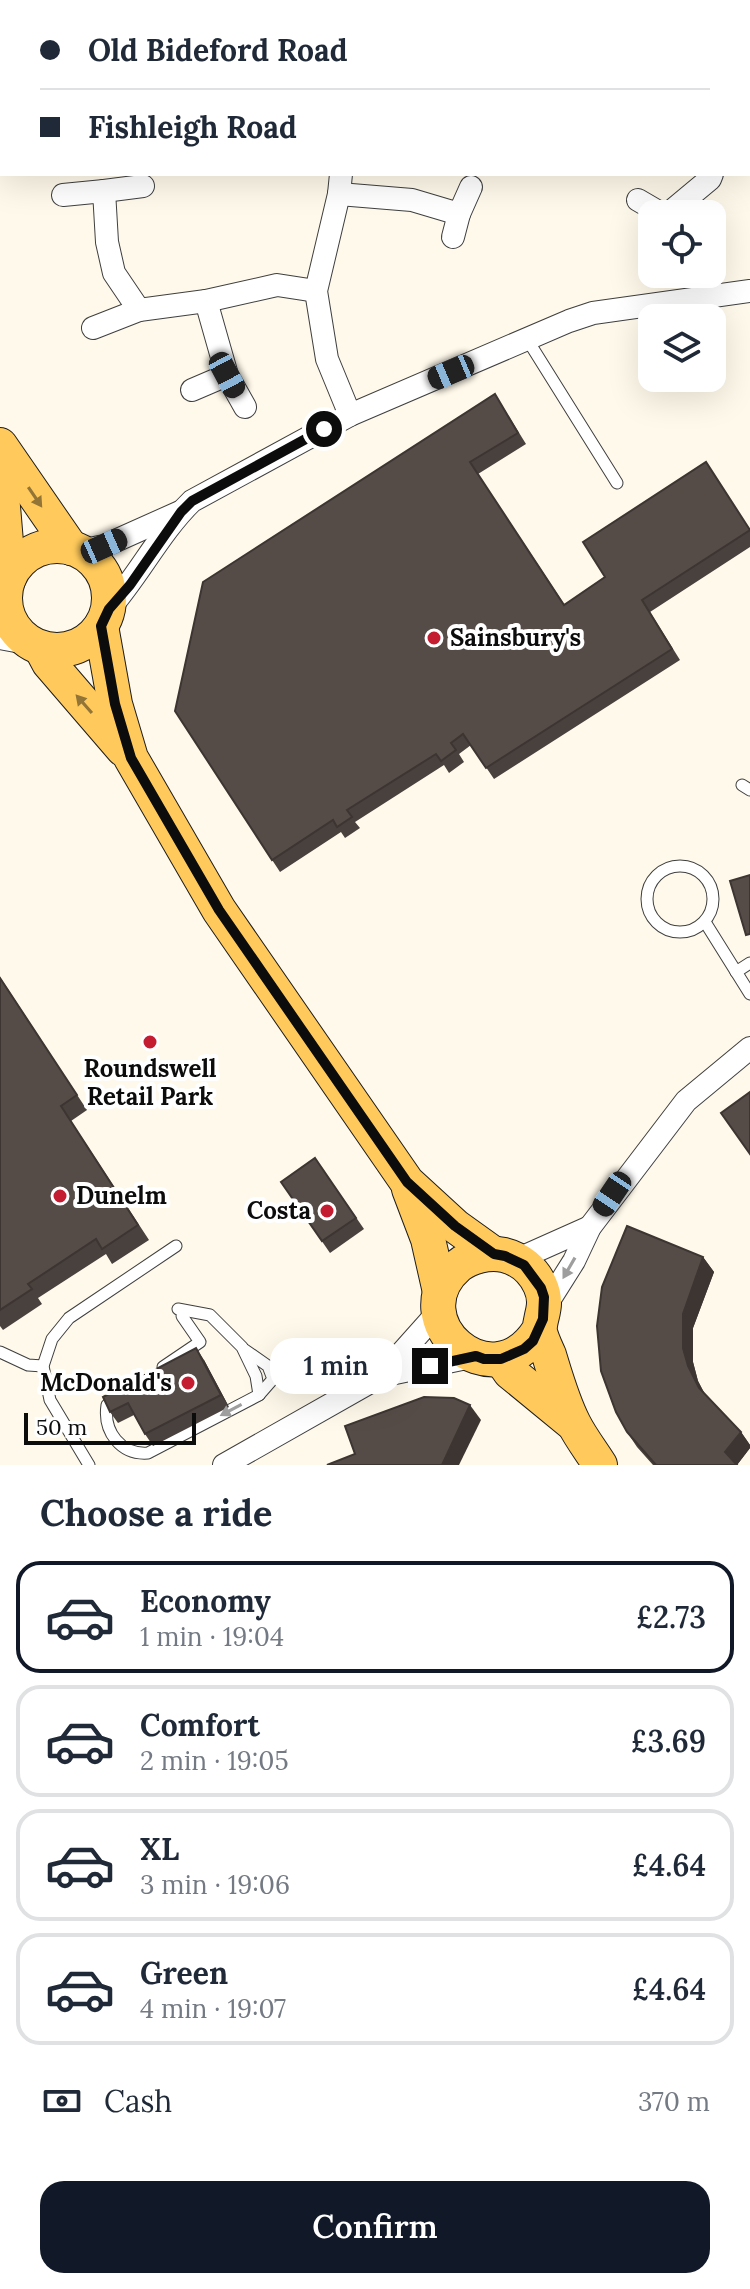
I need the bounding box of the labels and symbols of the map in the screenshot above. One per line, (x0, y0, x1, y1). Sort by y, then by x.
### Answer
car (205, 348, 249, 402)
car (424, 352, 478, 392)
route start (306, 411, 342, 447)
one-way arrow (27, 486, 42, 507)
car (77, 525, 131, 567)
place label: Sainsbury's (450, 622, 581, 653)
marker: Sainsbury's (425, 629, 443, 647)
one-way arrow (76, 695, 94, 714)
marker: Roundswell Retail Park (141, 1033, 159, 1051)
place label: Roundswell Retail Park (84, 1053, 216, 1112)
car (589, 1167, 635, 1221)
place label: Dunelm (76, 1180, 167, 1211)
marker: Dunelm (51, 1187, 69, 1205)
place label: Costa (247, 1195, 311, 1226)
marker: Costa (318, 1202, 336, 1220)
one-way arrow (562, 1257, 576, 1279)
callout: 1 min (270, 1338, 402, 1394)
route end (412, 1348, 448, 1384)
place label: McDonald's (40, 1367, 172, 1398)
marker: McDonald's (179, 1374, 197, 1392)
one-way arrow (219, 1404, 242, 1417)
scale bar (24, 1409, 196, 1445)

